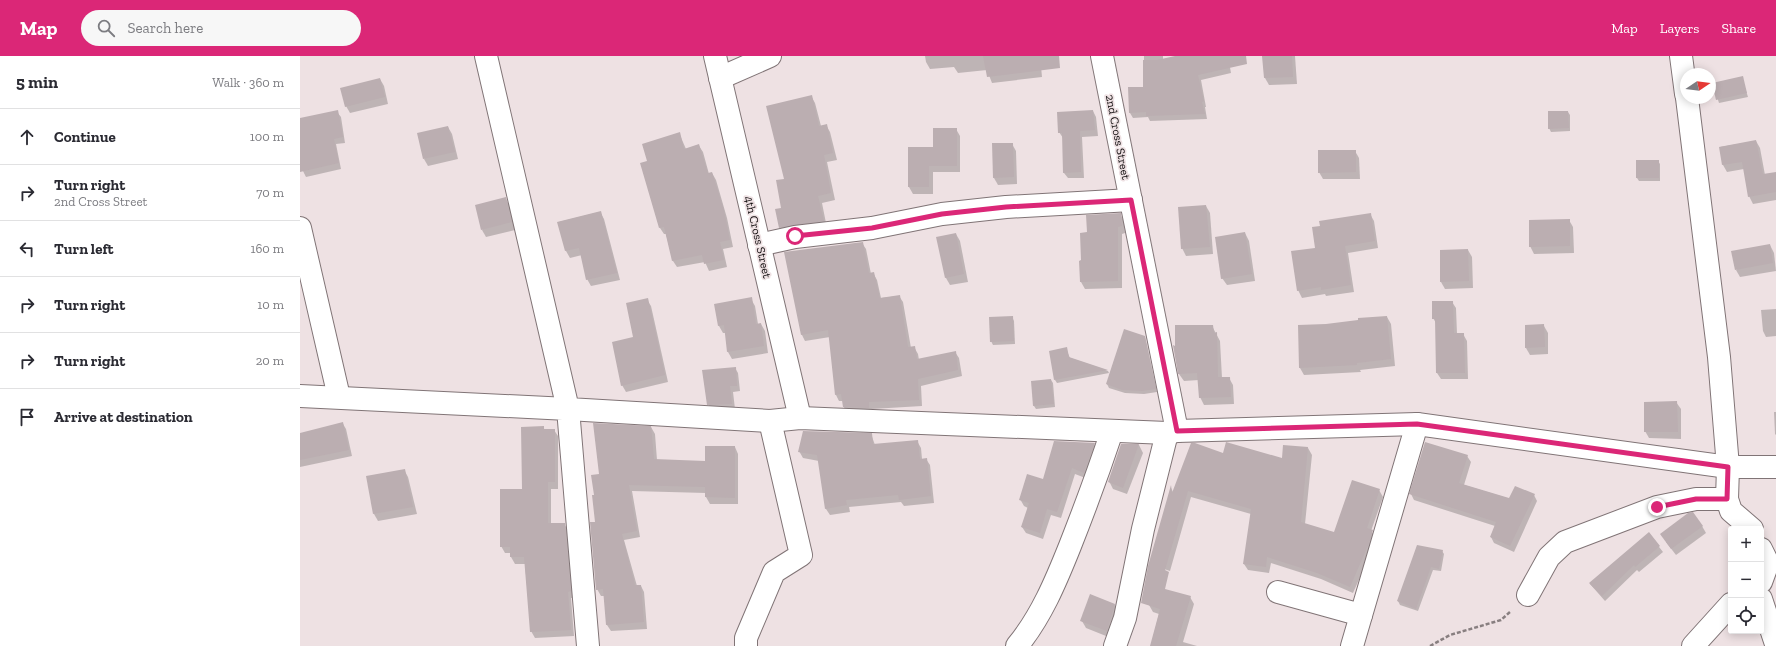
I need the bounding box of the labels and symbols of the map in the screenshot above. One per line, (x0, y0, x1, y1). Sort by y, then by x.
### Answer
north arrow (1680, 68, 1716, 104)
street label: 2nd Cross Street (1103, 93, 1133, 181)
street label: 4th Cross Street (742, 194, 774, 280)
route start (786, 227, 804, 245)
route end (1648, 498, 1666, 516)

